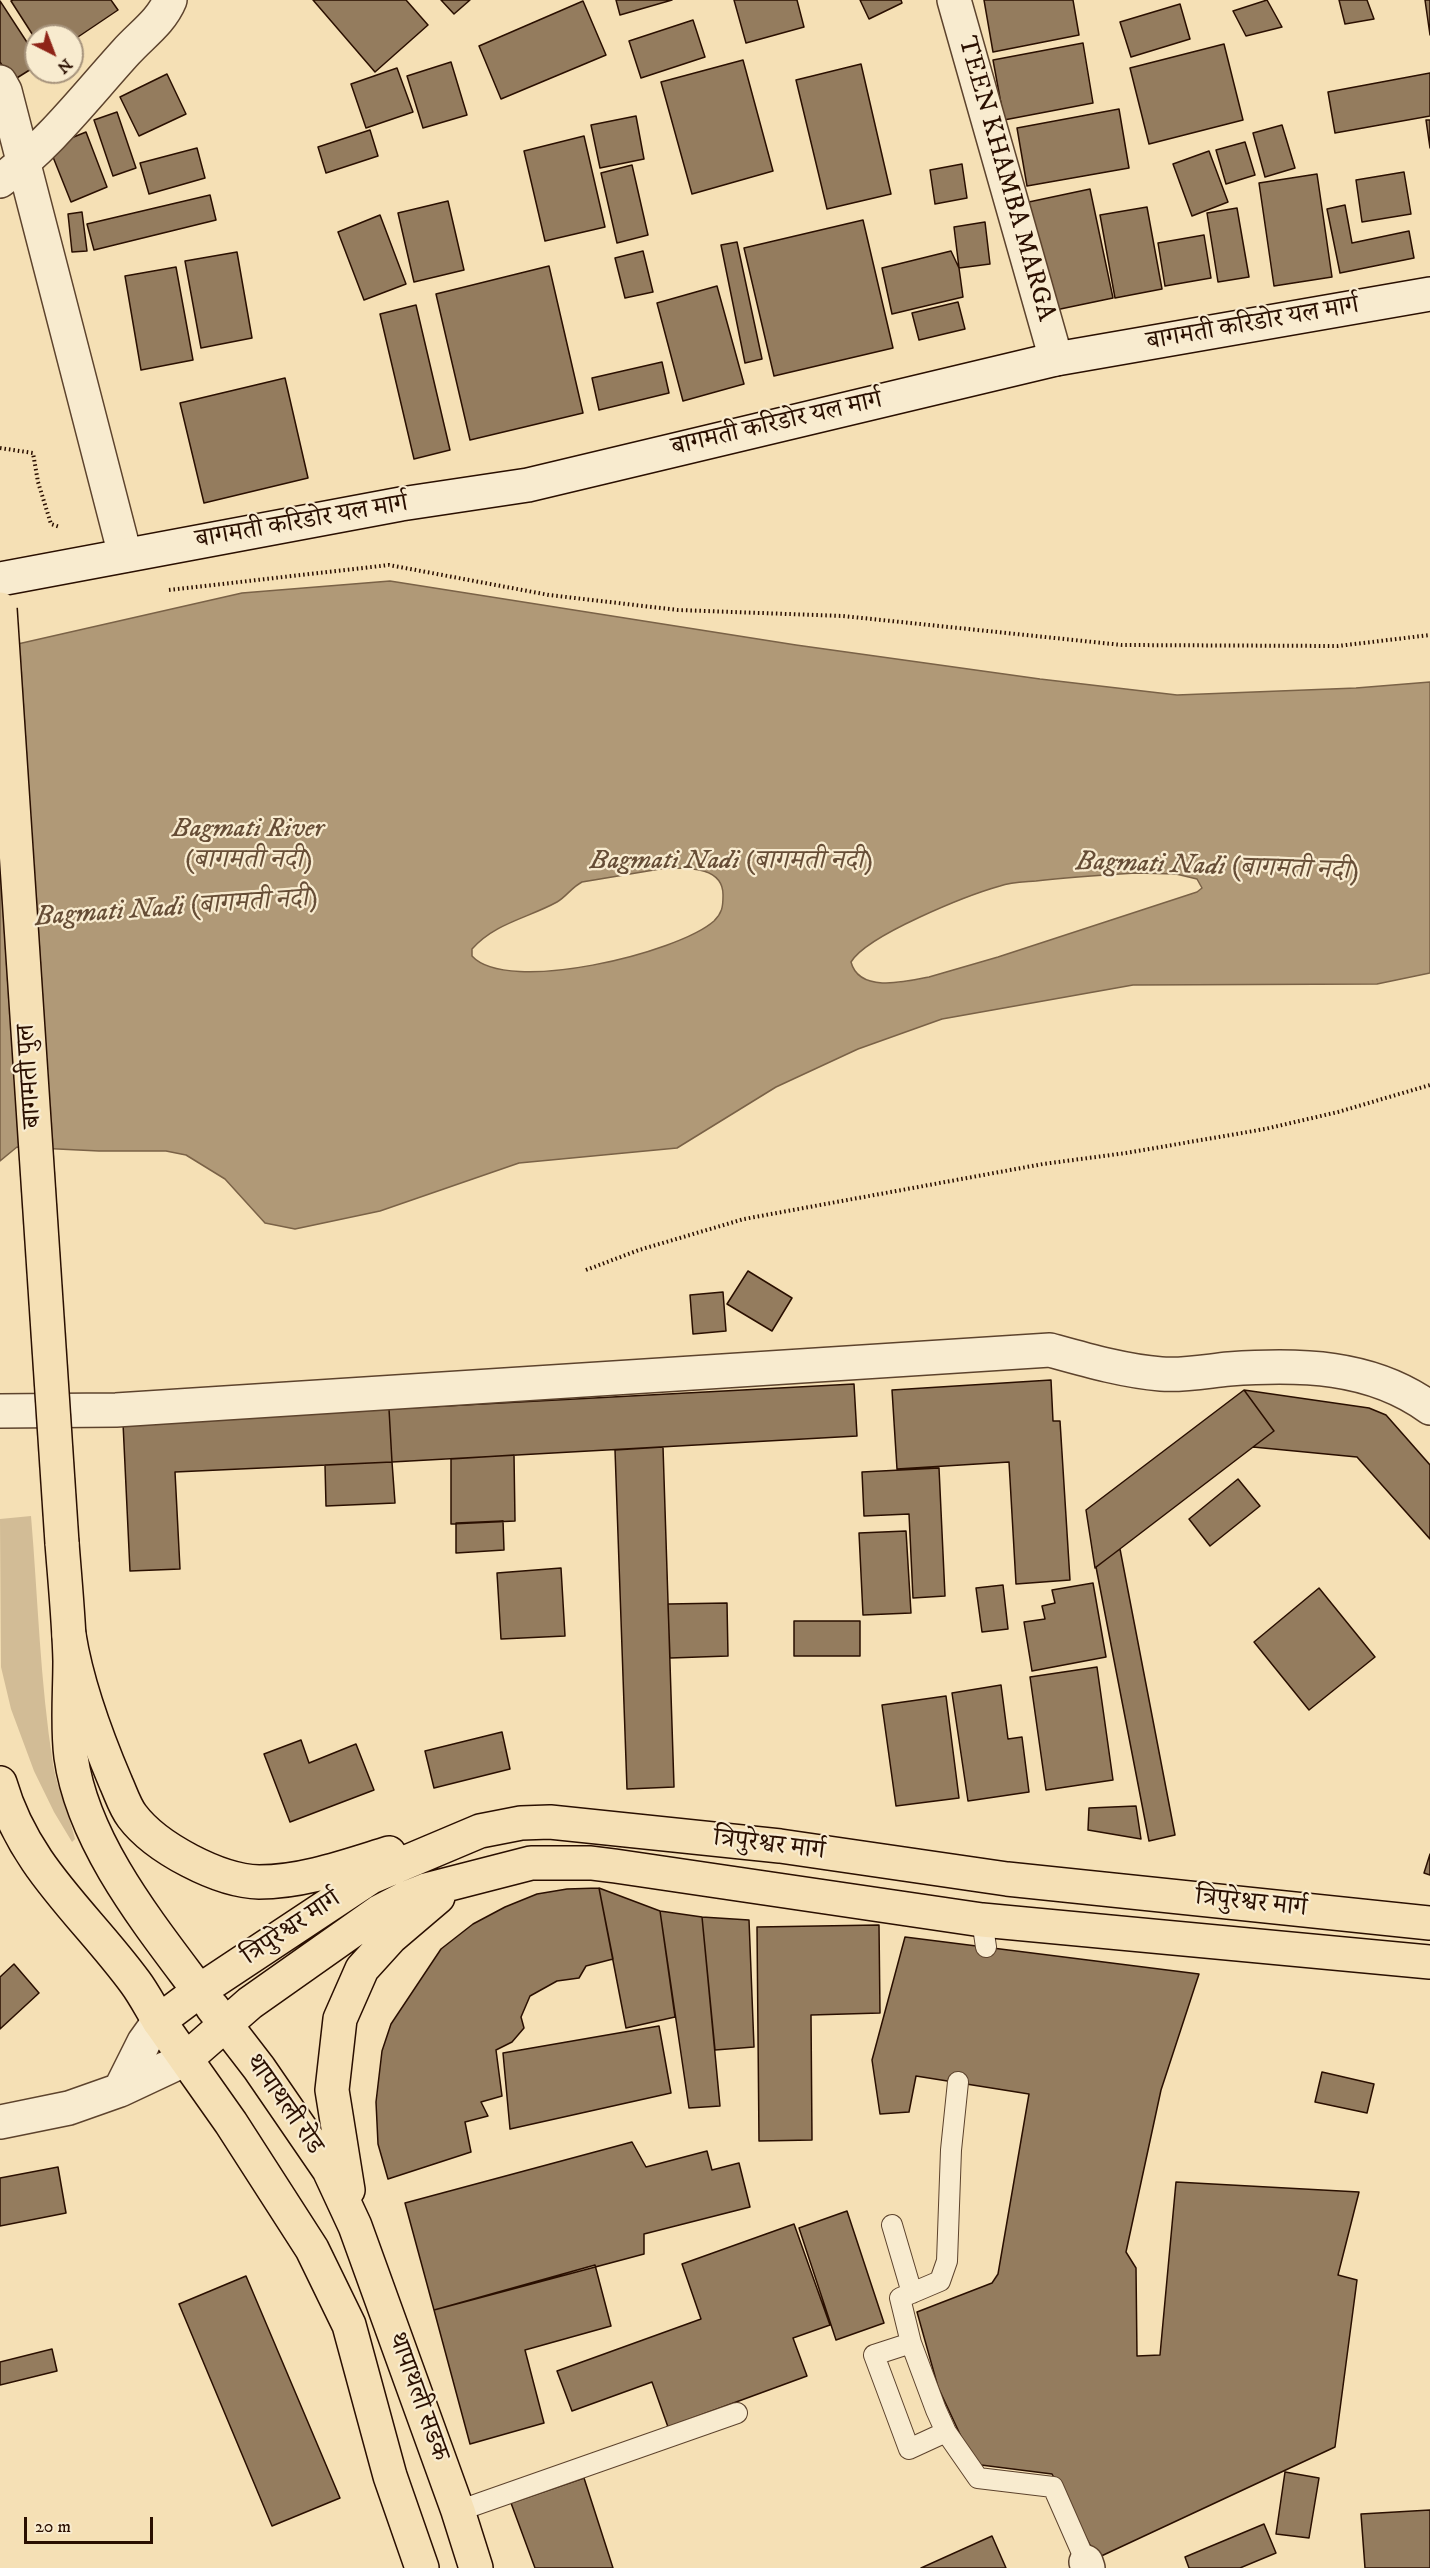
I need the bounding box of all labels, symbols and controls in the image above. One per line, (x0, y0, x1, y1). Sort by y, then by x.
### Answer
north arrow (24, 24, 84, 84)
street label: TEEN KHAMBA MARGA (949, 33, 1061, 325)
text: N (53, 54, 76, 78)
street label: बागमती करिडोर यल मार्ग (1144, 291, 1362, 359)
street label: बागमती करिडोर यल मार्ग (669, 386, 885, 464)
street label: बागमती करिडोर यल मार्ग (193, 489, 411, 557)
water label: Bagmati River (बागमती नदी) (172, 814, 324, 877)
water label: Bagmati Nadi (बागमती नदी) (590, 846, 872, 878)
water label: Bagmati Nadi (बागमती नदी) (1075, 847, 1359, 889)
water label: Bagmati Nadi (बागमती नदी) (34, 883, 318, 935)
street label: बागमती पुल (12, 1023, 50, 1129)
street label: त्रिपुरेश्वर मार्ग (711, 1824, 827, 1868)
street label: त्रिपुरेश्वर मार्ग (1194, 1883, 1308, 1925)
street label: त्रिपुरेश्वर मार्ग (237, 1885, 347, 1973)
street label: थापाथली रोड (237, 2049, 329, 2161)
street label: थापाथली सडक (379, 2329, 455, 2465)
scale bar (27, 2505, 156, 2543)
text: 20 m (35, 2516, 71, 2538)

